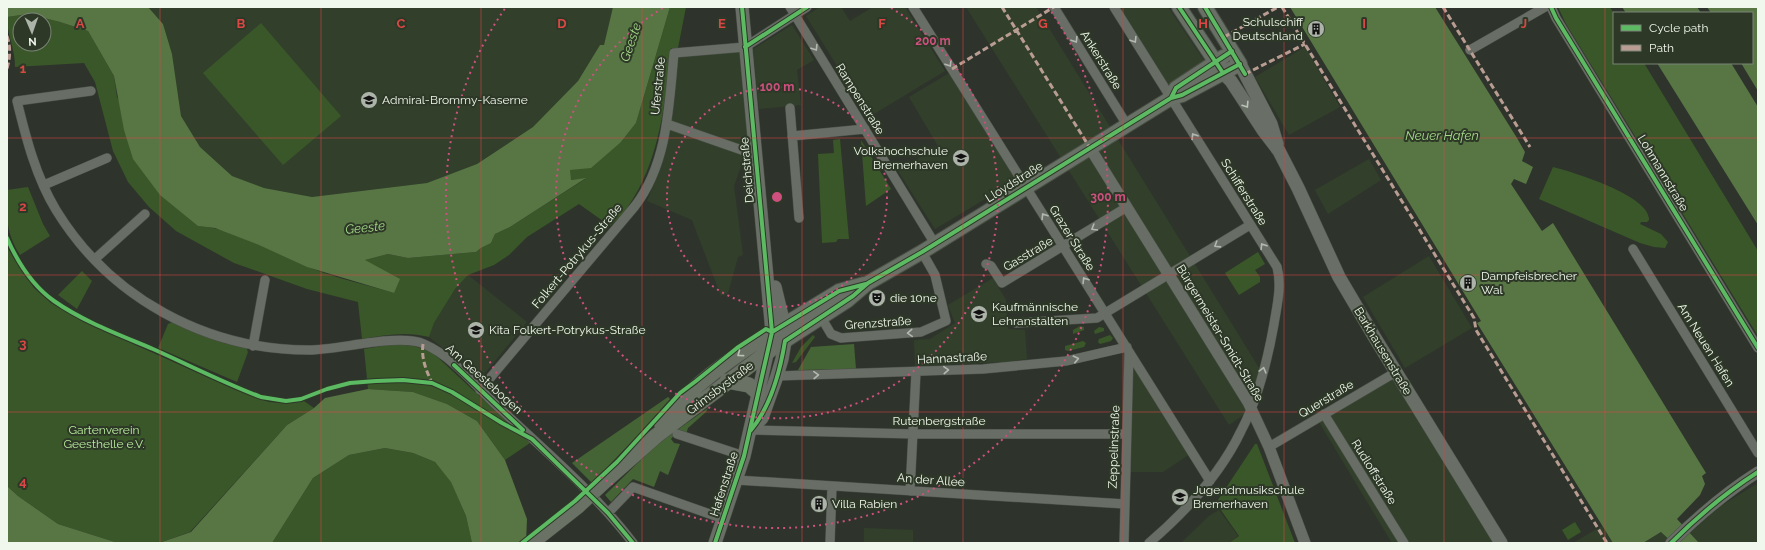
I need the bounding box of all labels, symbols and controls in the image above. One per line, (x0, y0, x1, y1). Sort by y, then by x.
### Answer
north arrow (12, 12, 52, 52)
legend (1613, 12, 1753, 64)
place label: Schulschiff Deutschland (1233, 15, 1304, 43)
text: A (76, 16, 85, 31)
text: B (237, 16, 246, 31)
text: C (397, 16, 406, 31)
text: D (557, 16, 567, 31)
text: E (718, 16, 726, 31)
text: F (878, 16, 886, 31)
text: G (1038, 16, 1048, 31)
text: H (1198, 16, 1208, 31)
text: I (1362, 16, 1366, 31)
text: J (1521, 16, 1527, 31)
building icon: Schulschiff Deutschland (1306, 19, 1326, 39)
water label: Geeste (617, 21, 644, 63)
text: Cycle path (1649, 21, 1708, 35)
street label: Ankerstraße (1077, 28, 1125, 92)
text: 200 m (915, 34, 951, 48)
text: N (28, 35, 37, 48)
one-way arrow (1070, 36, 1077, 43)
one-way arrow (1130, 36, 1137, 43)
text: Path (1649, 41, 1674, 55)
one-way arrow (810, 44, 818, 51)
street label: Uferstraße (648, 56, 668, 116)
one-way arrow (944, 60, 951, 67)
text: 1 (20, 61, 27, 76)
street label: Rampenstraße (833, 61, 887, 137)
text: 100 m (760, 80, 794, 94)
school or university icon: Admiral-Brommy-Kaserne (359, 90, 379, 110)
place label: Admiral-Brommy-Kaserne (382, 93, 528, 107)
one-way arrow (1241, 101, 1249, 108)
water label: Neuer Hafen (1405, 128, 1479, 143)
street label: Lohmannstraße (1635, 132, 1691, 214)
one-way arrow (1192, 133, 1199, 140)
street label: Deichstraße (737, 136, 757, 204)
place label: Volkshochschule Bremerhaven (854, 144, 948, 172)
school or university icon: Volkshochschule Bremerhaven (951, 148, 971, 168)
street label: Schifferstraße (1218, 156, 1270, 228)
street label: Lloydstraße (983, 159, 1045, 205)
centre of rings (770, 190, 784, 204)
text: 300 m (1090, 190, 1126, 204)
text: 2 (19, 199, 27, 214)
street label: Folkert-Potrykus-Straße (529, 201, 625, 311)
street label: Grazer Straße (1046, 203, 1098, 273)
one-way arrow (1042, 214, 1049, 221)
water label: Geeste (344, 218, 386, 237)
one-way arrow (1091, 223, 1098, 230)
street label: Gasstraße (1001, 234, 1055, 274)
one-way arrow (1214, 240, 1221, 248)
one-way arrow (1261, 243, 1268, 250)
street label: Bürgermeister-Smidt-Straße (1174, 262, 1266, 404)
place label: Dampfeisbrecher Wal (1481, 269, 1578, 297)
building icon: Dampfeisbrecher Wal (1458, 273, 1478, 293)
one-way arrow (1082, 277, 1089, 284)
theatre icon: die 10ne (867, 288, 887, 308)
place label: die 10ne (890, 291, 937, 305)
place label: Kaufmännische Lehranstalten (992, 300, 1078, 328)
street label: Am Neuen Hafen (1675, 301, 1737, 389)
school or university icon: Kaufmännische Lehranstalten (969, 304, 989, 324)
street label: Barkhausenstraße (1351, 305, 1415, 397)
street label: Grenzstraße (844, 314, 912, 332)
school or university icon: Kita Folkert-Potrykus-Straße (466, 320, 486, 340)
place label: Kita Folkert-Potrykus-Straße (489, 323, 645, 337)
one-way arrow (907, 328, 913, 337)
text: 3 (19, 336, 27, 351)
street label: Am Geestebogen (443, 341, 525, 417)
one-way arrow (737, 349, 744, 356)
street label: Hannastraße (917, 349, 987, 367)
one-way arrow (1072, 355, 1079, 363)
street label: Grimsbystraße (684, 358, 756, 418)
one-way arrow (943, 366, 949, 375)
one-way arrow (1258, 367, 1267, 374)
one-way arrow (813, 371, 819, 379)
street label: Querstraße (1296, 377, 1356, 421)
street label: Zeppelinstraße (1106, 405, 1122, 489)
street label: Rutenbergstraße (893, 414, 985, 428)
park label: Gartenverein Geesthelle e.V. (63, 423, 145, 451)
street label: Rudloffstraße (1349, 437, 1399, 507)
street label: Hafenstraße (707, 450, 741, 518)
street label: An der Allee (897, 471, 965, 489)
text: 4 (19, 474, 27, 489)
place label: Jugendmusikschule Bremerhaven (1193, 483, 1305, 511)
school or university icon: Jugendmusikschule Bremerhaven (1170, 487, 1190, 507)
building icon: Villa Rabien (809, 494, 829, 514)
place label: Villa Rabien (832, 497, 897, 511)

